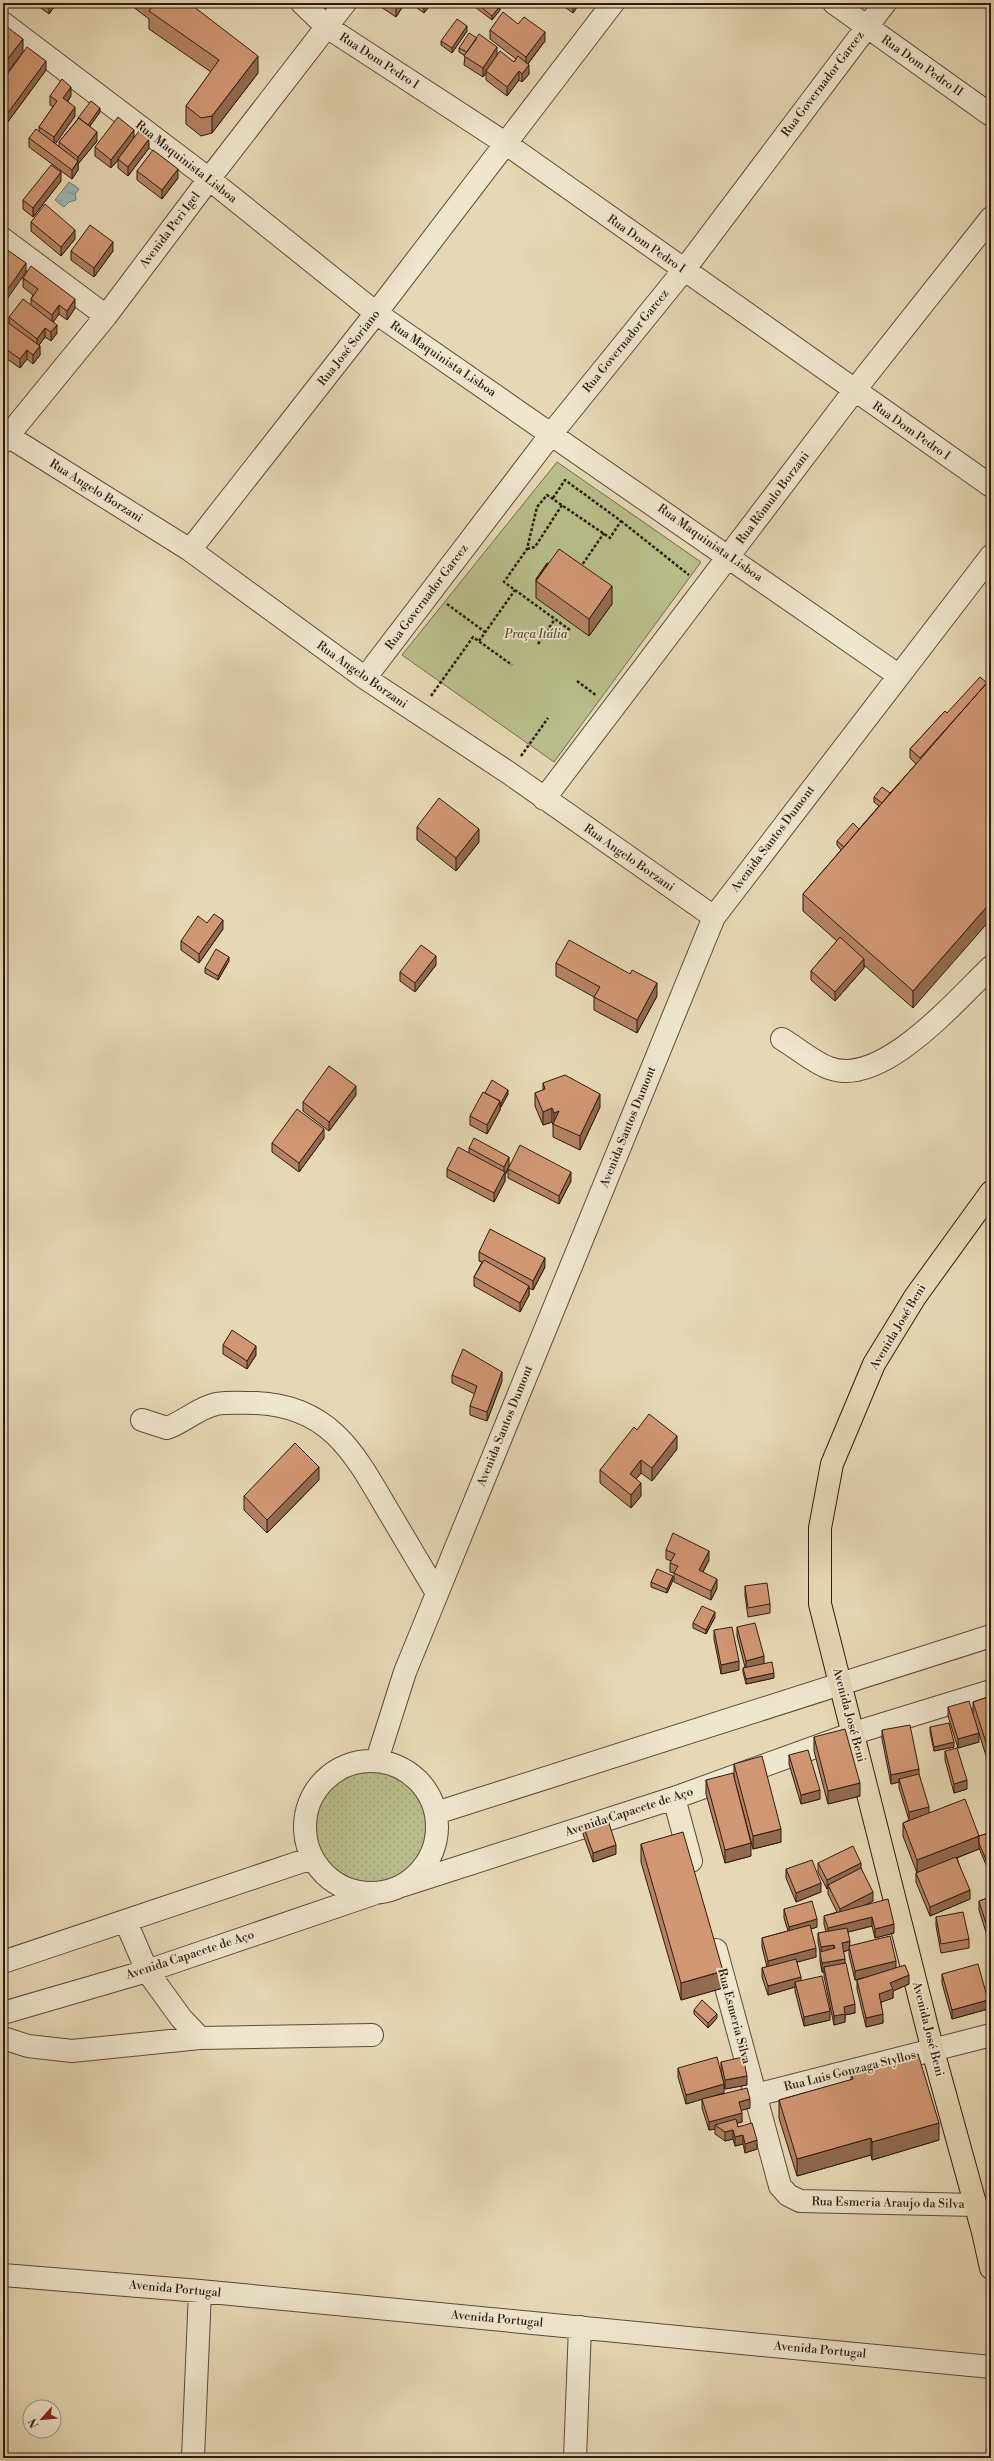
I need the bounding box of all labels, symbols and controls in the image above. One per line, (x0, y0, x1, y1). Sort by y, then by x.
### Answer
street label: Rua Governador Garcez (778, 28, 868, 140)
street label: Rua Dom Pedro I (336, 30, 422, 93)
street label: Rua Dom Pedro II (878, 32, 966, 100)
street label: Rua Maquinista Lisboa (132, 118, 241, 207)
street label: Avenida Peri Igel (136, 189, 204, 272)
street label: Rua Dom Pedro I (604, 212, 688, 277)
street label: Rua Governador Garcez (580, 286, 672, 396)
street label: Rua José Soriano (315, 307, 383, 389)
street label: Rua Maquinista Lisboa (387, 318, 500, 401)
street label: Rua Dom Pedro I (869, 399, 953, 464)
street label: Rua Rômulo Borzani (733, 449, 813, 547)
street label: Rua Angelo Borzani (47, 456, 145, 526)
street label: Rua Maquinista Lisboa (655, 501, 766, 585)
street label: Rua Governador Garcez (382, 541, 472, 653)
park label: Praça Itália (503, 627, 568, 642)
street label: Rua Angelo Borzani (314, 638, 410, 712)
street label: Avenida Santos Dumont (727, 782, 818, 896)
street label: Rua Angelo Borzani (581, 821, 677, 895)
street label: Avenida Santos Dumont (596, 1063, 659, 1191)
street label: Avenida José Beni (866, 1281, 929, 1373)
street label: Avenida Santos Dumont (473, 1362, 536, 1490)
street label: Avenida José Beni (829, 1665, 869, 1764)
street label: Avenida Capacete de Aço (562, 1784, 695, 1840)
street label: Avenida Capacete de Aço (123, 1927, 256, 1983)
street label: Rua Esmeria Silva (714, 1967, 754, 2066)
street label: Avenida José Beni (909, 1979, 947, 2078)
street label: Rua Luis Gonzaga Styllos (782, 2047, 918, 2095)
street label: Rua Esmeria Araujo da Silva (811, 2194, 966, 2212)
street label: Avenida Portugal (127, 2277, 222, 2301)
street label: Avenida Portugal (449, 2307, 544, 2331)
street label: Avenida Portugal (772, 2338, 867, 2362)
north arrow (22, 2399, 62, 2439)
text: N (26, 2416, 42, 2430)

